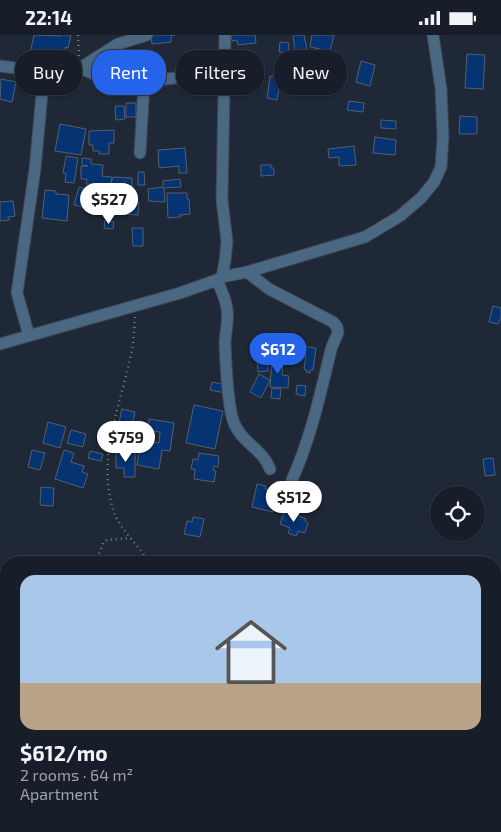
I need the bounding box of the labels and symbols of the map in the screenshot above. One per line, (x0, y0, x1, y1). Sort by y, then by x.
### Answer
pin: $527 (79, 183, 139, 225)
pin: $612 (248, 333, 308, 375)
pin: $759 (96, 421, 156, 463)
pin: $512 (264, 481, 324, 523)

